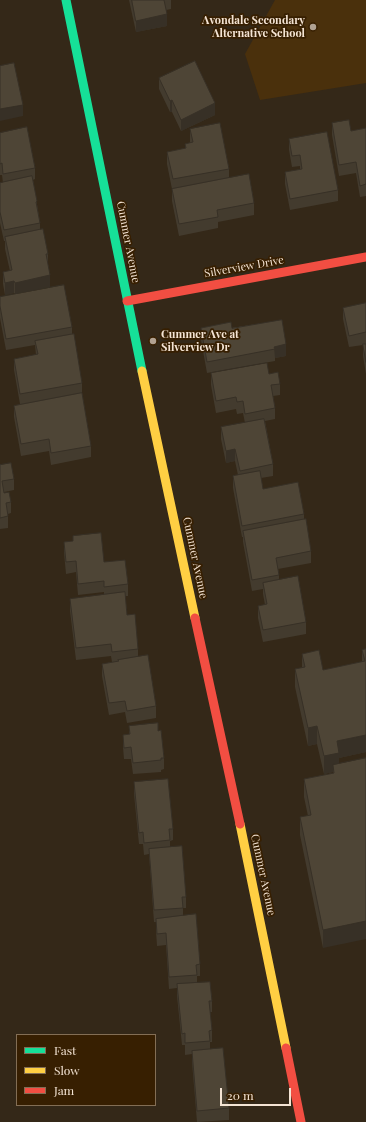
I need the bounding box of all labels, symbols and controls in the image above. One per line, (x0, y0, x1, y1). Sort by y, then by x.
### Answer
place label: Avondale Secondary Alternative School (202, 14, 305, 40)
marker: Avondale Secondary Alternative School (308, 22, 318, 32)
street label: Cummer Avenue (114, 200, 142, 284)
street label: Silverview Drive (203, 254, 285, 280)
place label: Cummer Ave at Silverview Dr (161, 328, 239, 354)
marker: Cummer Ave at Silverview Dr (148, 336, 158, 346)
street label: Cummer Avenue (180, 516, 210, 600)
street label: Cummer Avenue (248, 833, 278, 917)
legend (16, 1034, 156, 1106)
text: Fast (54, 1042, 76, 1058)
text: Slow (54, 1062, 80, 1078)
scale bar (222, 1080, 293, 1106)
text: Jam (54, 1082, 74, 1098)
text: 20 m (227, 1087, 254, 1103)

